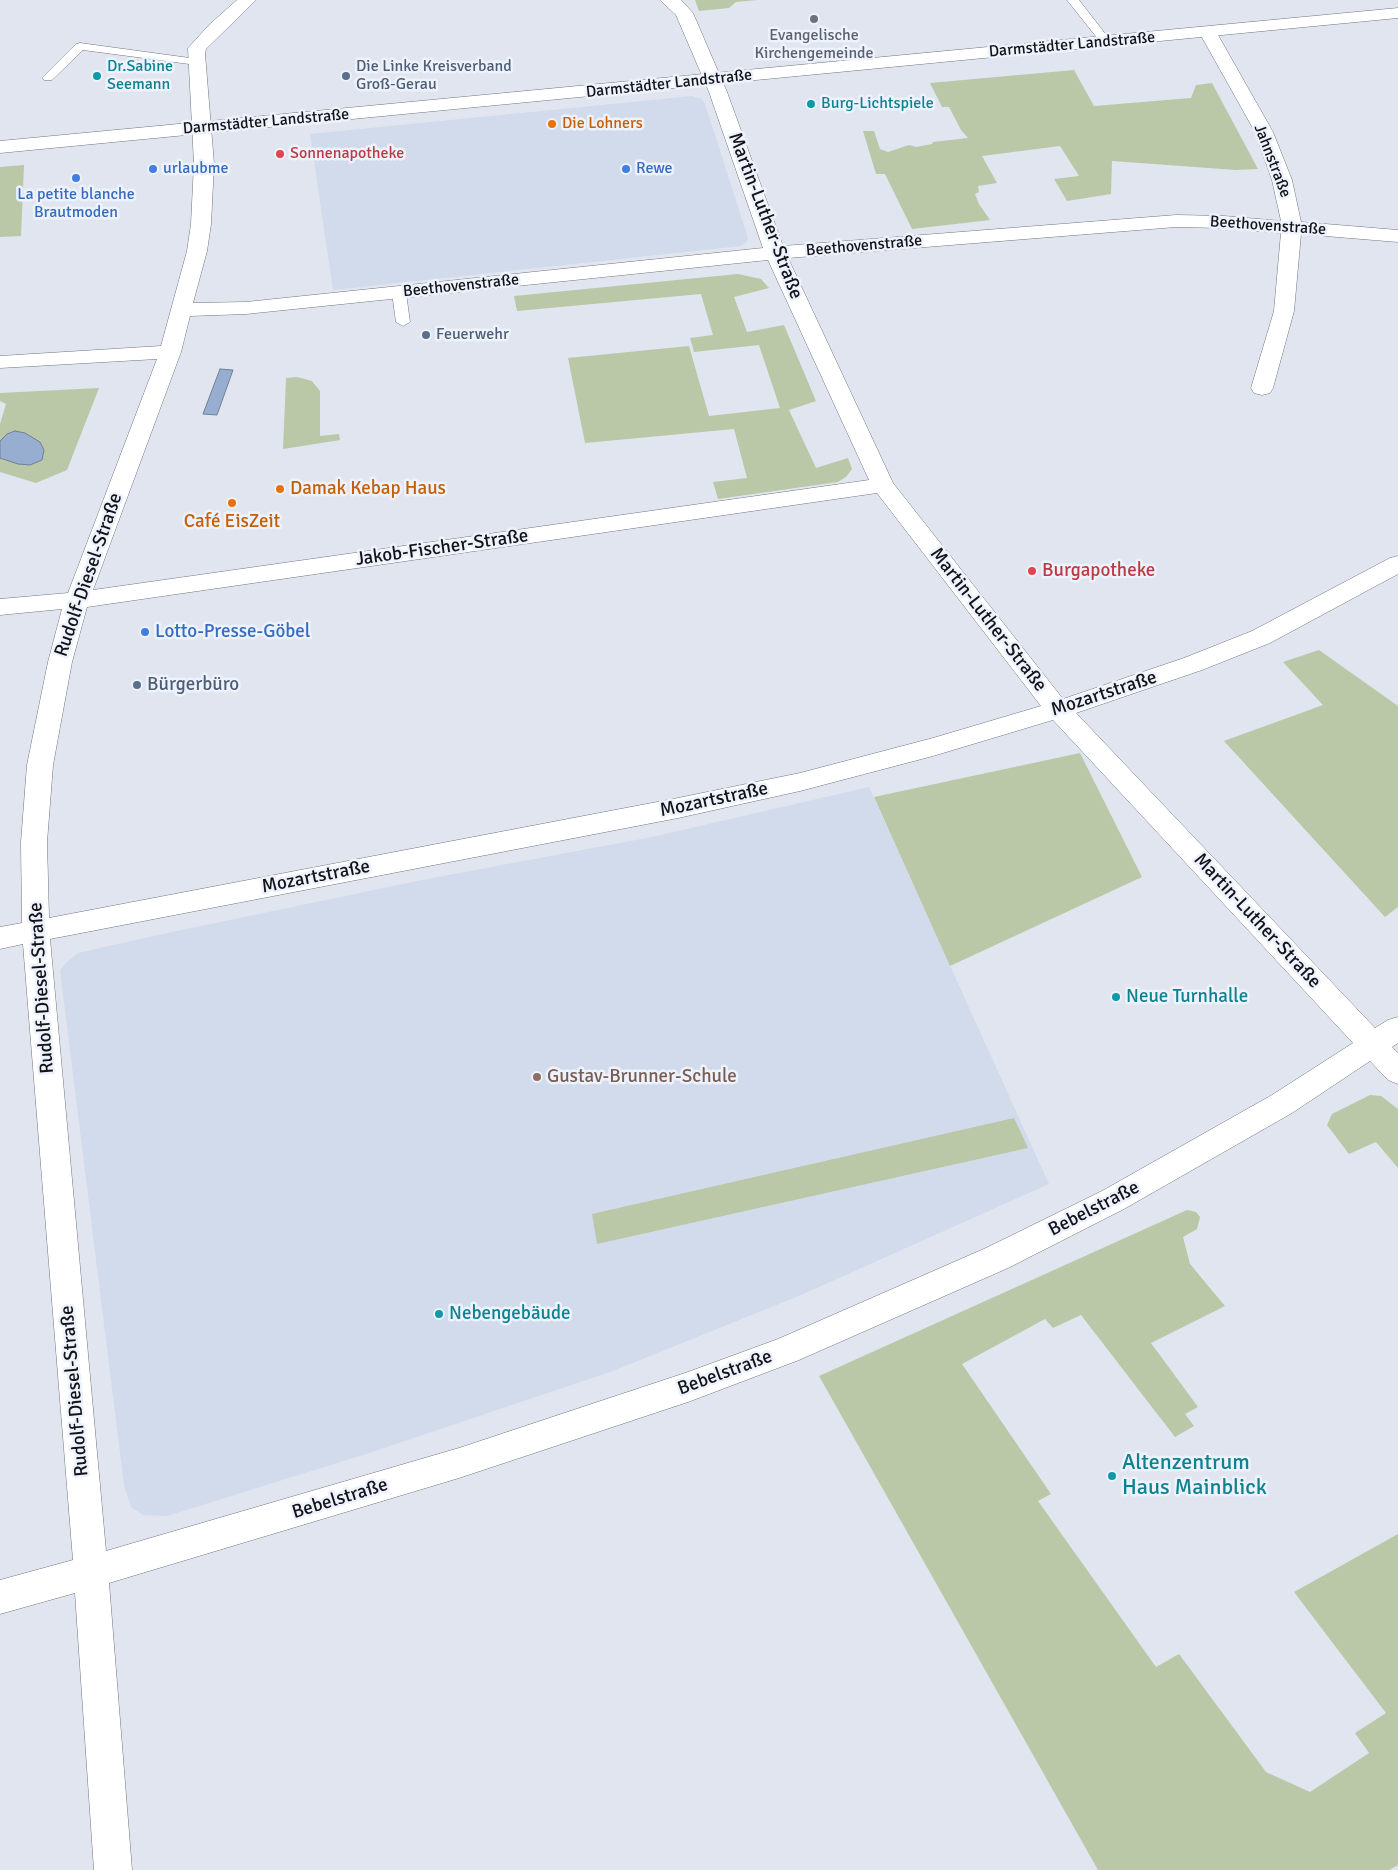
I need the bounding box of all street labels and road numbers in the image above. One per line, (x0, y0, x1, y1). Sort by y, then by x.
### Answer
street label: Darmstädter Landstraße (988, 28, 1156, 62)
street label: Darmstädter Landstraße (585, 66, 753, 102)
street label: Darmstädter Landstraße (182, 105, 350, 139)
street label: Jahnstraße (1249, 122, 1295, 200)
street label: Martin-Luther-Straße (723, 130, 807, 302)
street label: Beethovenstraße (1209, 212, 1327, 240)
street label: Beethovenstraße (805, 231, 923, 261)
street label: Beethovenstraße (402, 270, 520, 302)
street label: Rudolf-Diesel-Straße (50, 490, 128, 660)
street label: Jakob-Fischer-Straße (354, 525, 530, 571)
street label: Martin-Luther-Straße (925, 543, 1051, 697)
street label: Mozartstraße (1048, 666, 1160, 722)
street label: Mozartstraße (658, 777, 770, 823)
street label: Martin-Luther-Straße (1188, 849, 1326, 993)
street label: Mozartstraße (260, 855, 372, 899)
street label: Rudolf-Diesel-Straße (25, 902, 59, 1074)
street label: Bebelstraße (1045, 1176, 1143, 1242)
street label: Rudolf-Diesel-Straße (56, 1304, 94, 1478)
street label: Bebelstraße (675, 1345, 775, 1401)
street label: Bebelstraße (289, 1474, 391, 1524)

